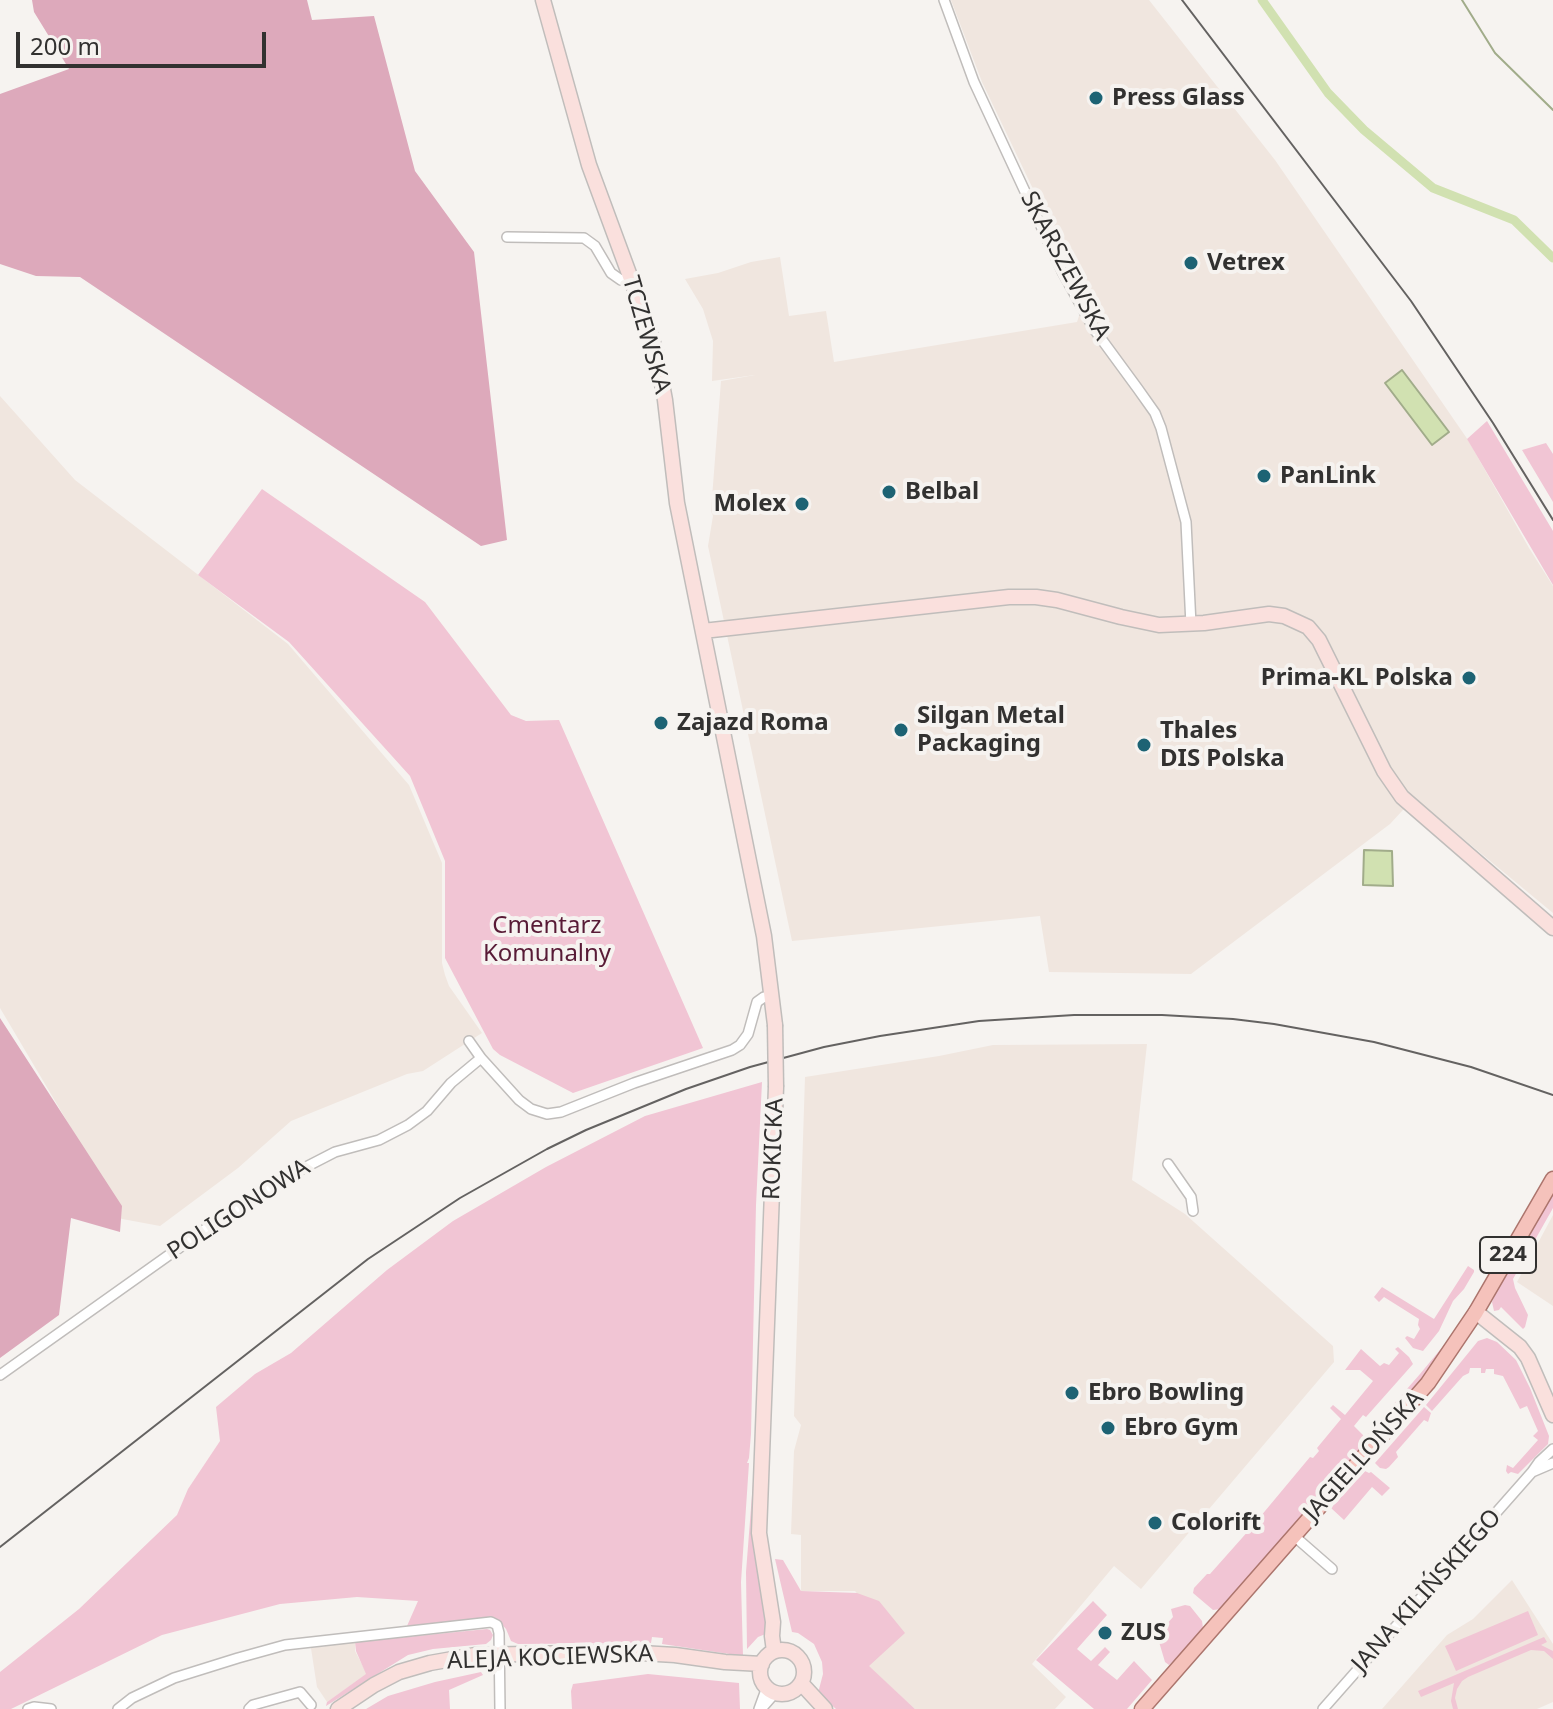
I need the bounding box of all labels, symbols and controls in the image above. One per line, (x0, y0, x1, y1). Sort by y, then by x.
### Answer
scale bar (20, 16, 270, 66)
text: 200 m (30, 29, 100, 62)
place label: Press Glass (1112, 84, 1245, 112)
marker: Press Glass (1087, 89, 1105, 107)
street label: SKARSZEWSKA (1014, 187, 1116, 345)
place label: Vetrex (1207, 249, 1285, 277)
marker: Vetrex (1182, 254, 1200, 272)
street label: TCZEWSKA (616, 273, 676, 397)
place label: PanLink (1280, 462, 1376, 490)
marker: PanLink (1255, 467, 1273, 485)
place label: Belbal (905, 478, 979, 506)
marker: Belbal (880, 483, 898, 501)
place label: Molex (713, 490, 786, 518)
marker: Molex (793, 495, 811, 513)
place label: Prima-KL Polska (1261, 664, 1453, 692)
marker: Prima-KL Polska (1460, 669, 1478, 687)
place label: Silgan Metal Packaging (917, 702, 1065, 758)
place label: Zajazd Roma (677, 709, 829, 737)
marker: Zajazd Roma (652, 714, 670, 732)
place label: Thales DIS Polska (1160, 717, 1285, 773)
marker: Silgan Metal Packaging (892, 721, 910, 739)
marker: Thales DIS Polska (1135, 736, 1153, 754)
park label: Cmentarz Komunalny (483, 912, 611, 968)
street label: ROKICKA (758, 1098, 790, 1200)
street label: POLIGONOWA (163, 1153, 315, 1267)
road number: 224 (1480, 1237, 1536, 1273)
place label: Ebro Bowling (1088, 1379, 1244, 1407)
marker: Ebro Bowling (1063, 1384, 1081, 1402)
street label: JAGIELLOŃSKA (1298, 1385, 1430, 1527)
place label: Ebro Gym (1124, 1414, 1239, 1442)
marker: Ebro Gym (1099, 1419, 1117, 1437)
street label: JANA KILIŃSKIEGO (1346, 1504, 1508, 1678)
place label: Colorift (1171, 1509, 1261, 1537)
marker: Colorift (1146, 1514, 1164, 1532)
place label: ZUS (1121, 1619, 1166, 1647)
marker: ZUS (1096, 1624, 1114, 1642)
street label: ALEJA KOCIEWSKA (446, 1640, 654, 1676)

